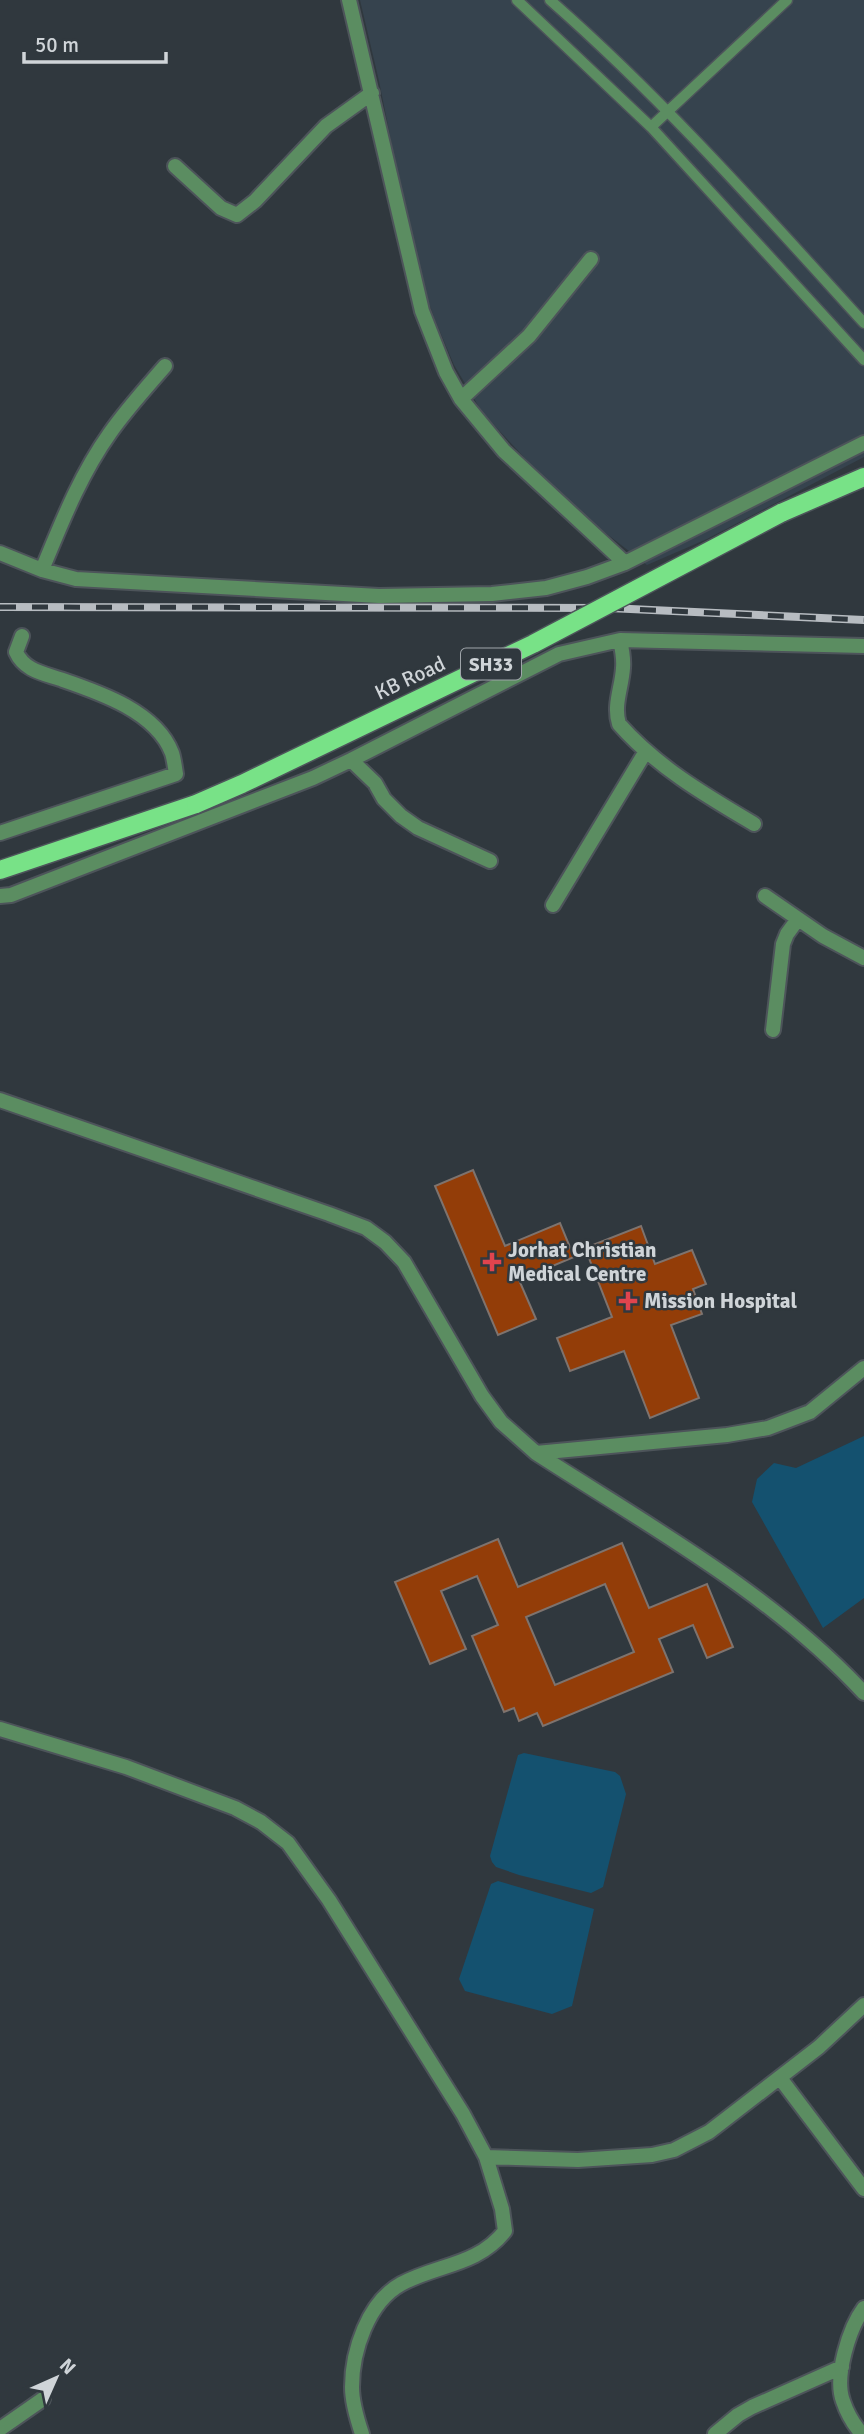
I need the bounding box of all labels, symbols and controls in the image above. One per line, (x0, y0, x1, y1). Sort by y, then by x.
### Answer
scale bar (24, 21, 166, 65)
text: 50 m (35, 32, 79, 58)
road number: SH33 (461, 649, 521, 680)
street label: KB Road (371, 650, 449, 706)
place label: Jorhat Christian Medical Centre (508, 1237, 657, 1287)
marker: Jorhat Christian Medical Centre (482, 1252, 502, 1272)
place label: Mission Hospital (644, 1288, 798, 1314)
marker: Mission Hospital (618, 1291, 638, 1311)
north arrow (21, 2343, 91, 2413)
text: N (54, 2354, 80, 2380)

